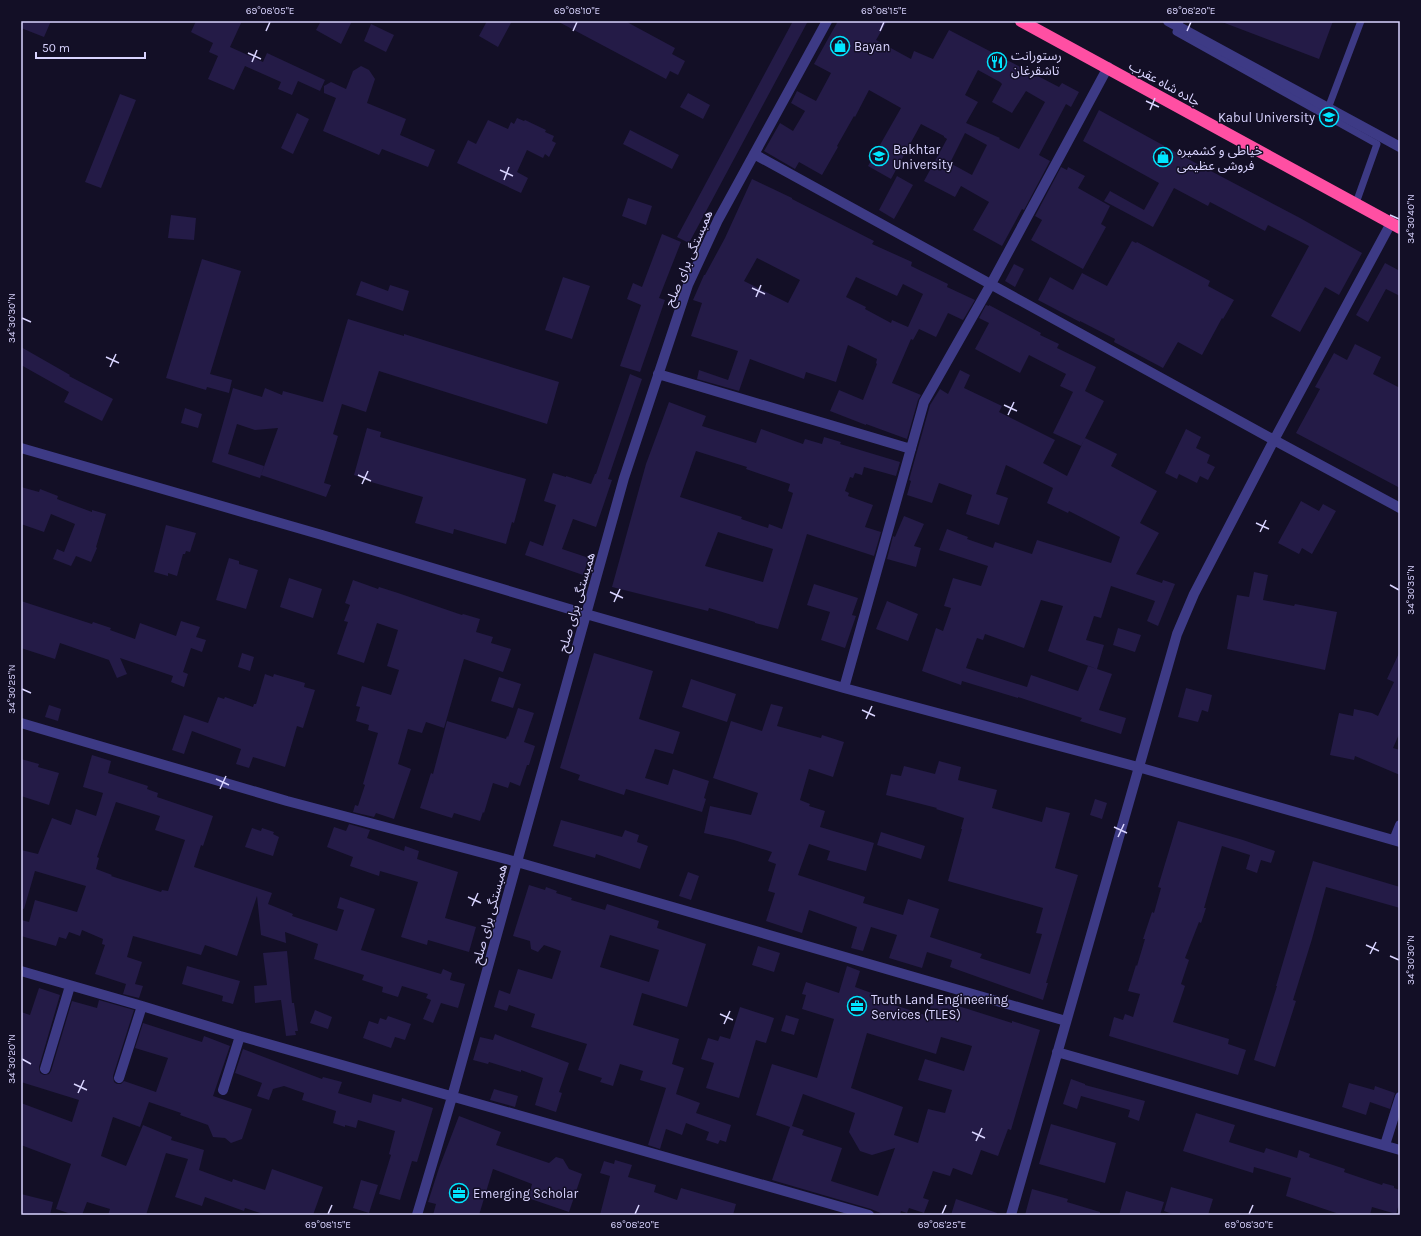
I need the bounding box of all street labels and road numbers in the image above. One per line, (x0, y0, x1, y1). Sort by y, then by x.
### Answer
street label: جاده شاه عقرب (1126, 58, 1203, 110)
street label: همبستگی برای صلح (661, 208, 718, 310)
street label: همبستگی برای صلح (555, 551, 601, 655)
street label: همبستگی برای صلح (469, 862, 513, 967)

